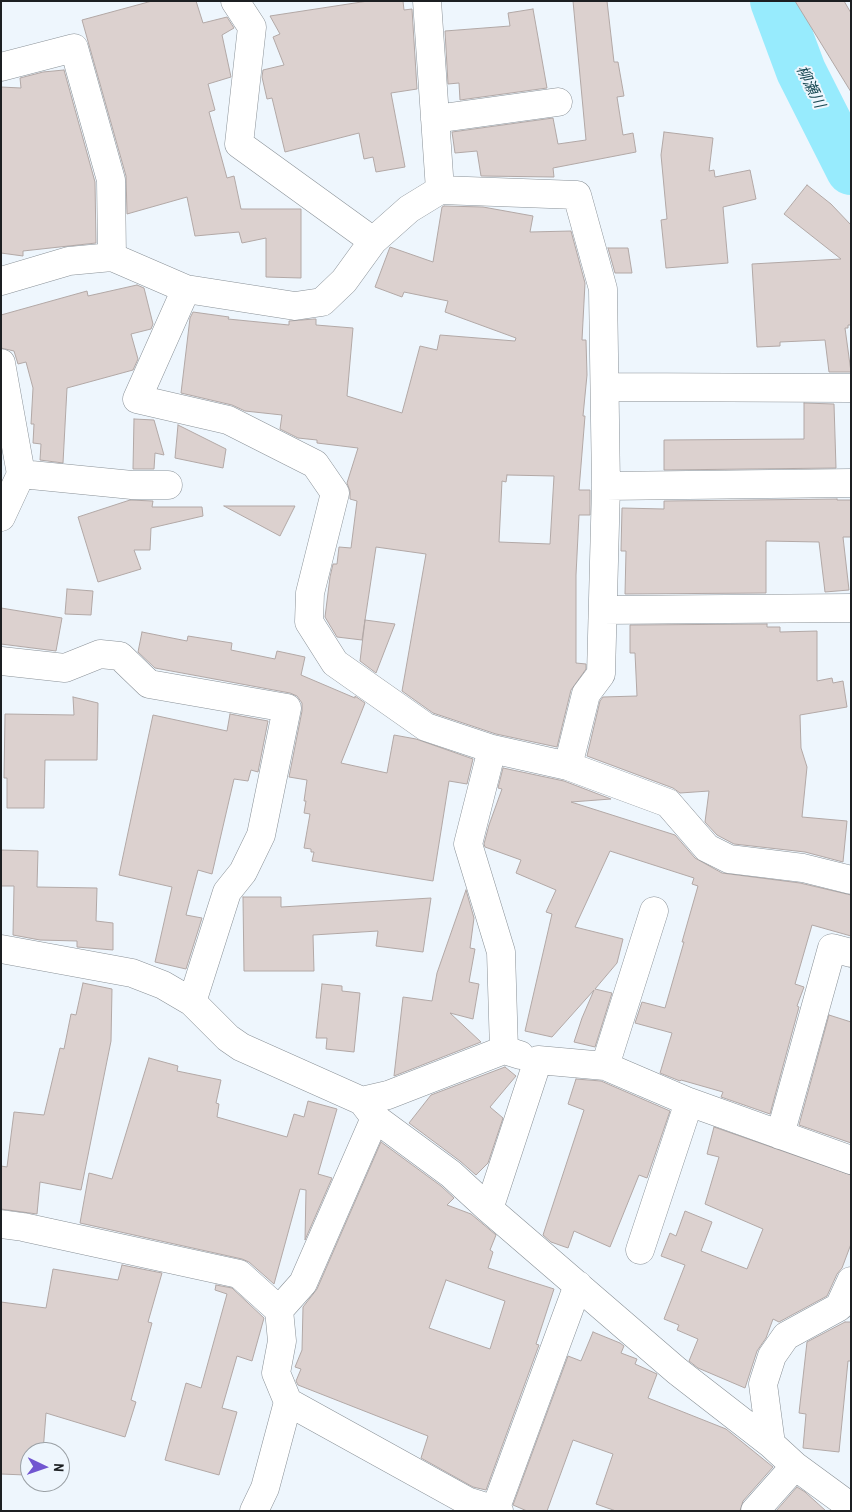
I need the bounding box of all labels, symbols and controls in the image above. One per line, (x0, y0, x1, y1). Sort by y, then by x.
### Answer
water label: 柳瀬川 (792, 63, 828, 111)
north arrow (20, 1442, 70, 1492)
text: N (50, 1463, 68, 1472)

